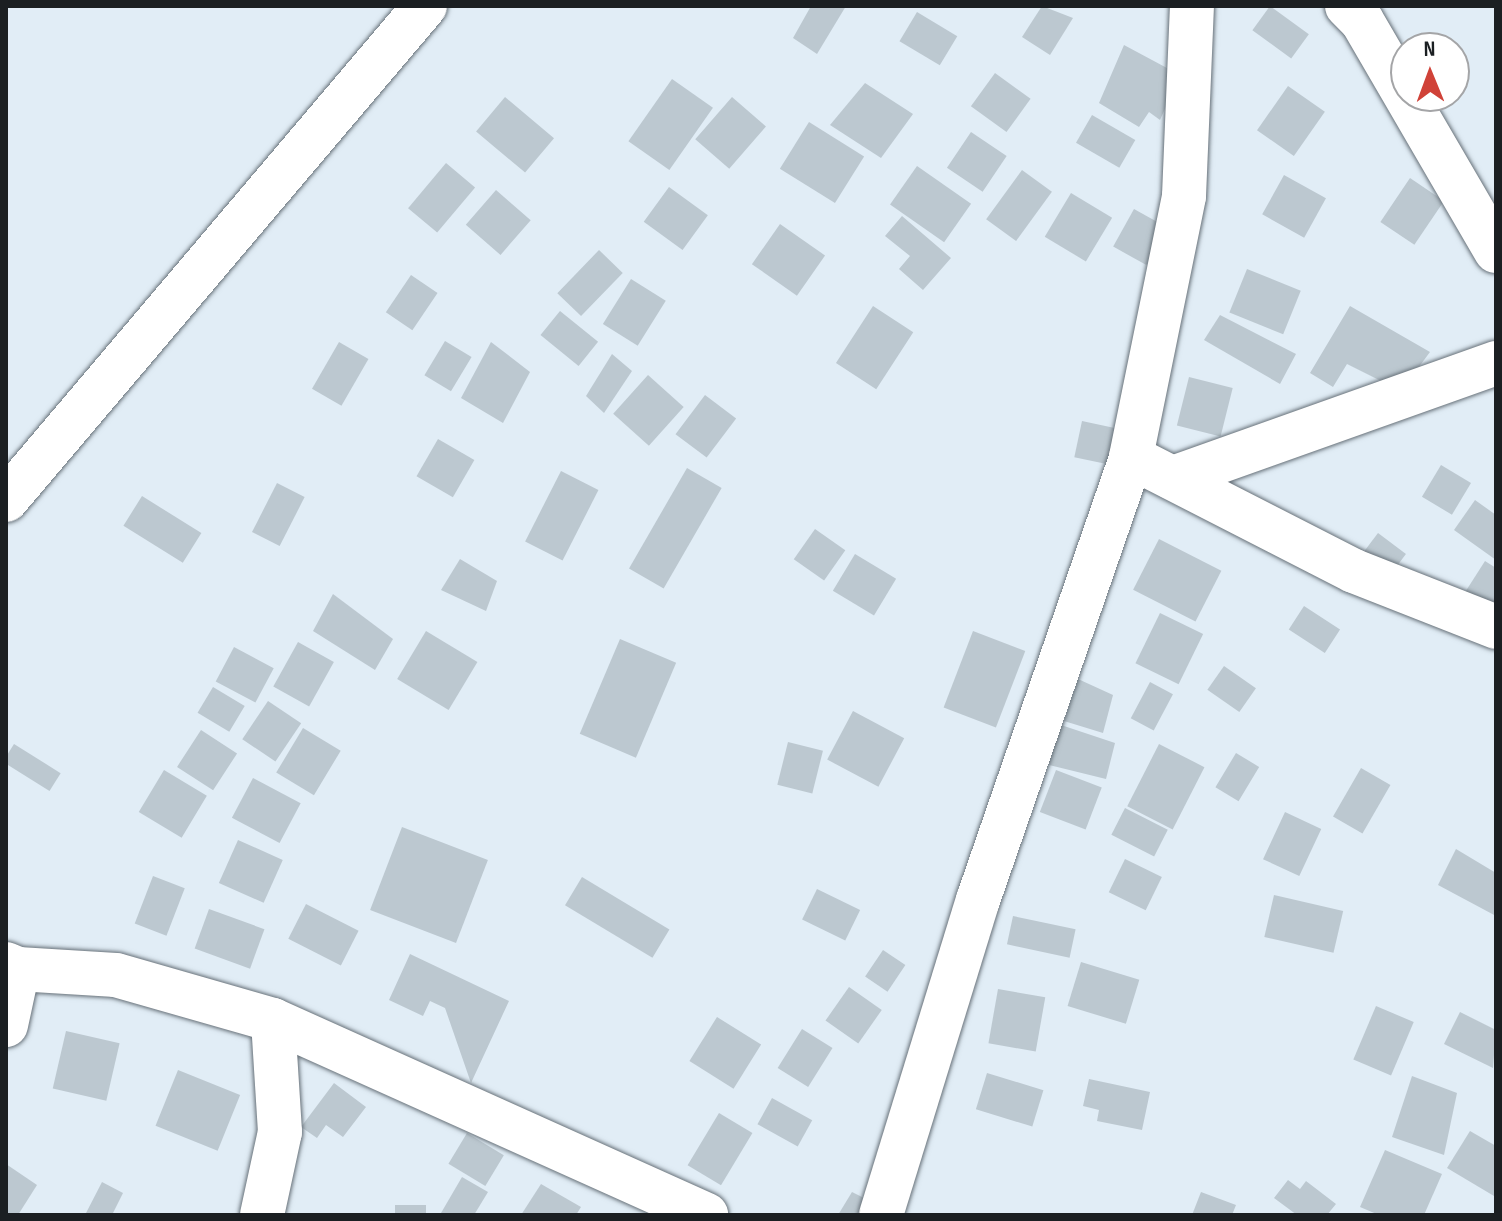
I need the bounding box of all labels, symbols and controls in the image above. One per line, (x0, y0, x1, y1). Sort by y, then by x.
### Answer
north arrow (1390, 32, 1470, 112)
text: N (1423, 36, 1436, 63)

